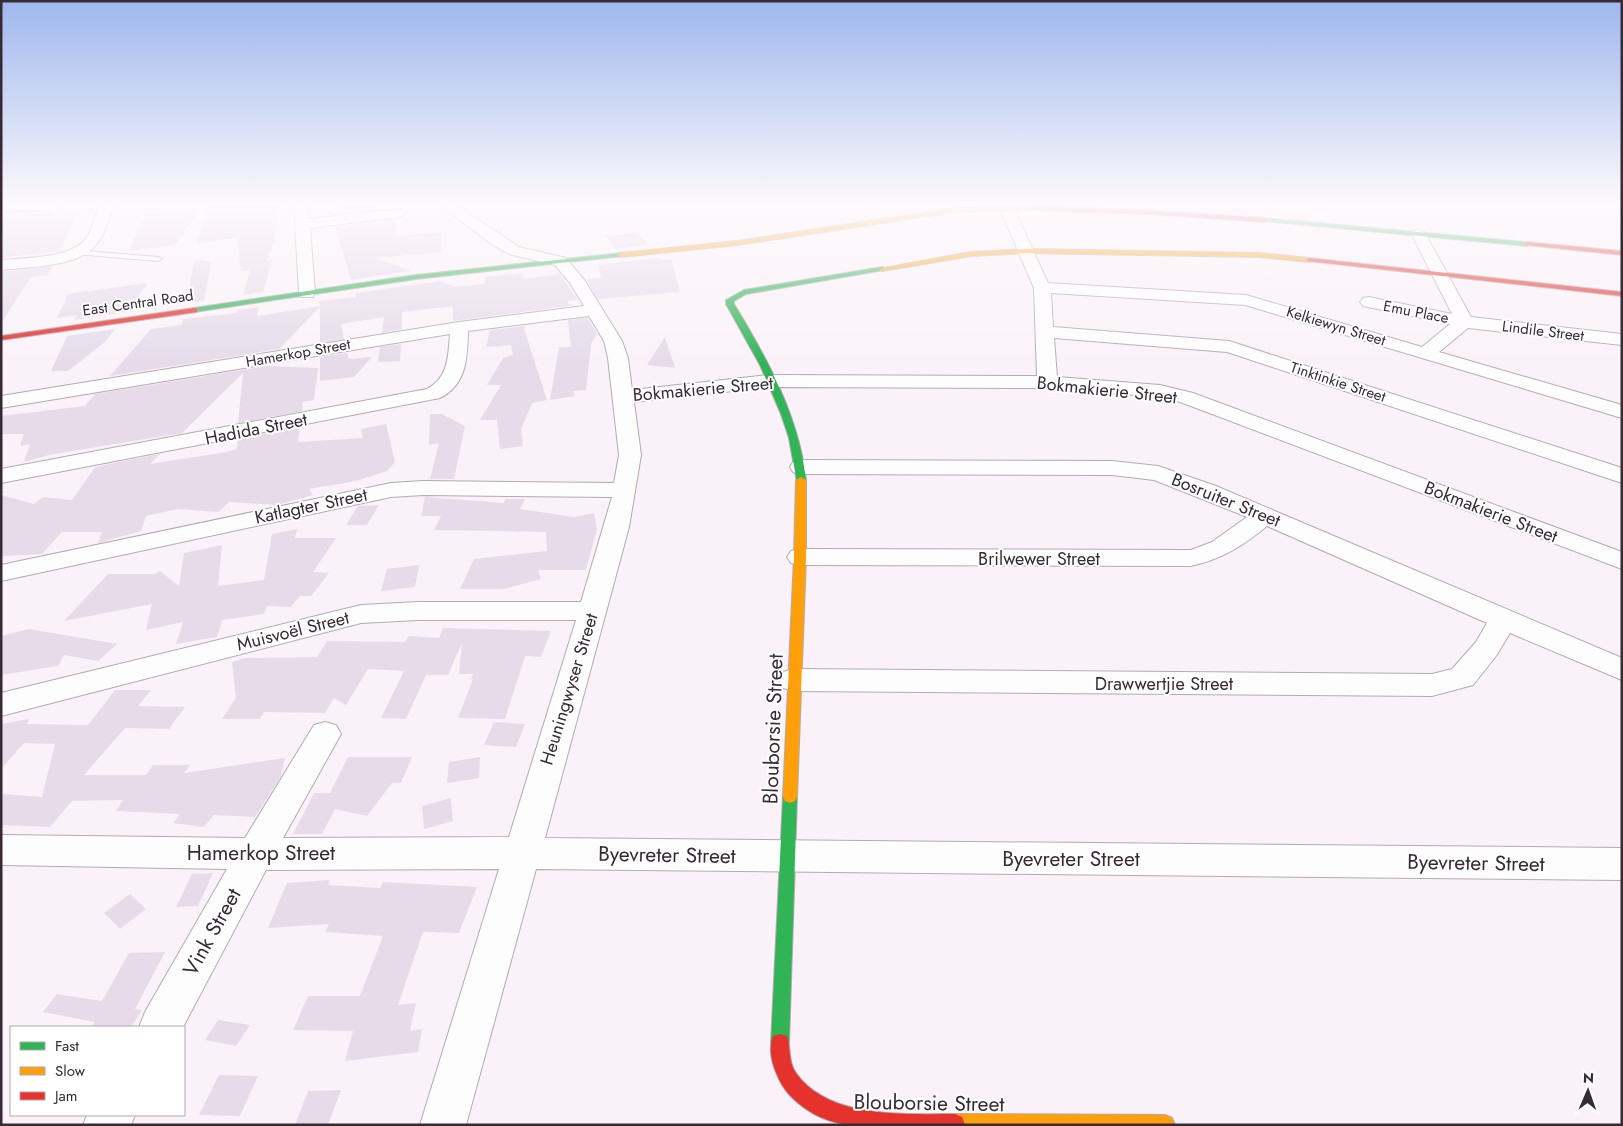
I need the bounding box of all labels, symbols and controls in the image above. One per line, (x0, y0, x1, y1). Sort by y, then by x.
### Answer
street label: East Central Road (81, 284, 195, 322)
street label: Emu Place (1381, 295, 1451, 329)
street label: Kelkiewyn Street (1284, 300, 1389, 352)
street label: Lindile Street (1501, 315, 1586, 347)
street label: Hamerkop Street (244, 333, 352, 373)
street label: Tinktinkie Street (1287, 356, 1389, 408)
street label: Bokmakierie Street (632, 370, 775, 408)
street label: Bokmakierie Street (1036, 370, 1179, 410)
street label: Hadida Street (203, 406, 310, 452)
street label: Bosruiter Street (1168, 466, 1285, 534)
street label: Bokmakierie Street (1421, 475, 1562, 550)
street label: Katlagter Street (252, 481, 370, 531)
street label: Brilwewer Street (978, 546, 1101, 572)
street label: Muisvoël Street (234, 604, 353, 658)
street label: Heuningwyser Street (534, 609, 605, 768)
street label: Blouborsie Street (755, 653, 791, 805)
street label: Drawwertjie Street (1095, 671, 1234, 697)
street label: Hamerkop Street (187, 838, 335, 868)
street label: Byevreter Street (598, 839, 736, 871)
street label: Byevreter Street (1002, 844, 1140, 874)
street label: Byevreter Street (1407, 847, 1545, 879)
street label: Vink Street (176, 883, 248, 981)
legend (10, 1026, 185, 1116)
text: Fast (55, 1035, 79, 1057)
text: Slow (55, 1060, 86, 1082)
north arrow (1563, 1066, 1613, 1116)
text: N (1583, 1068, 1594, 1088)
text: Jam (53, 1085, 78, 1107)
street label: Blouborsie Street (853, 1087, 1005, 1119)

